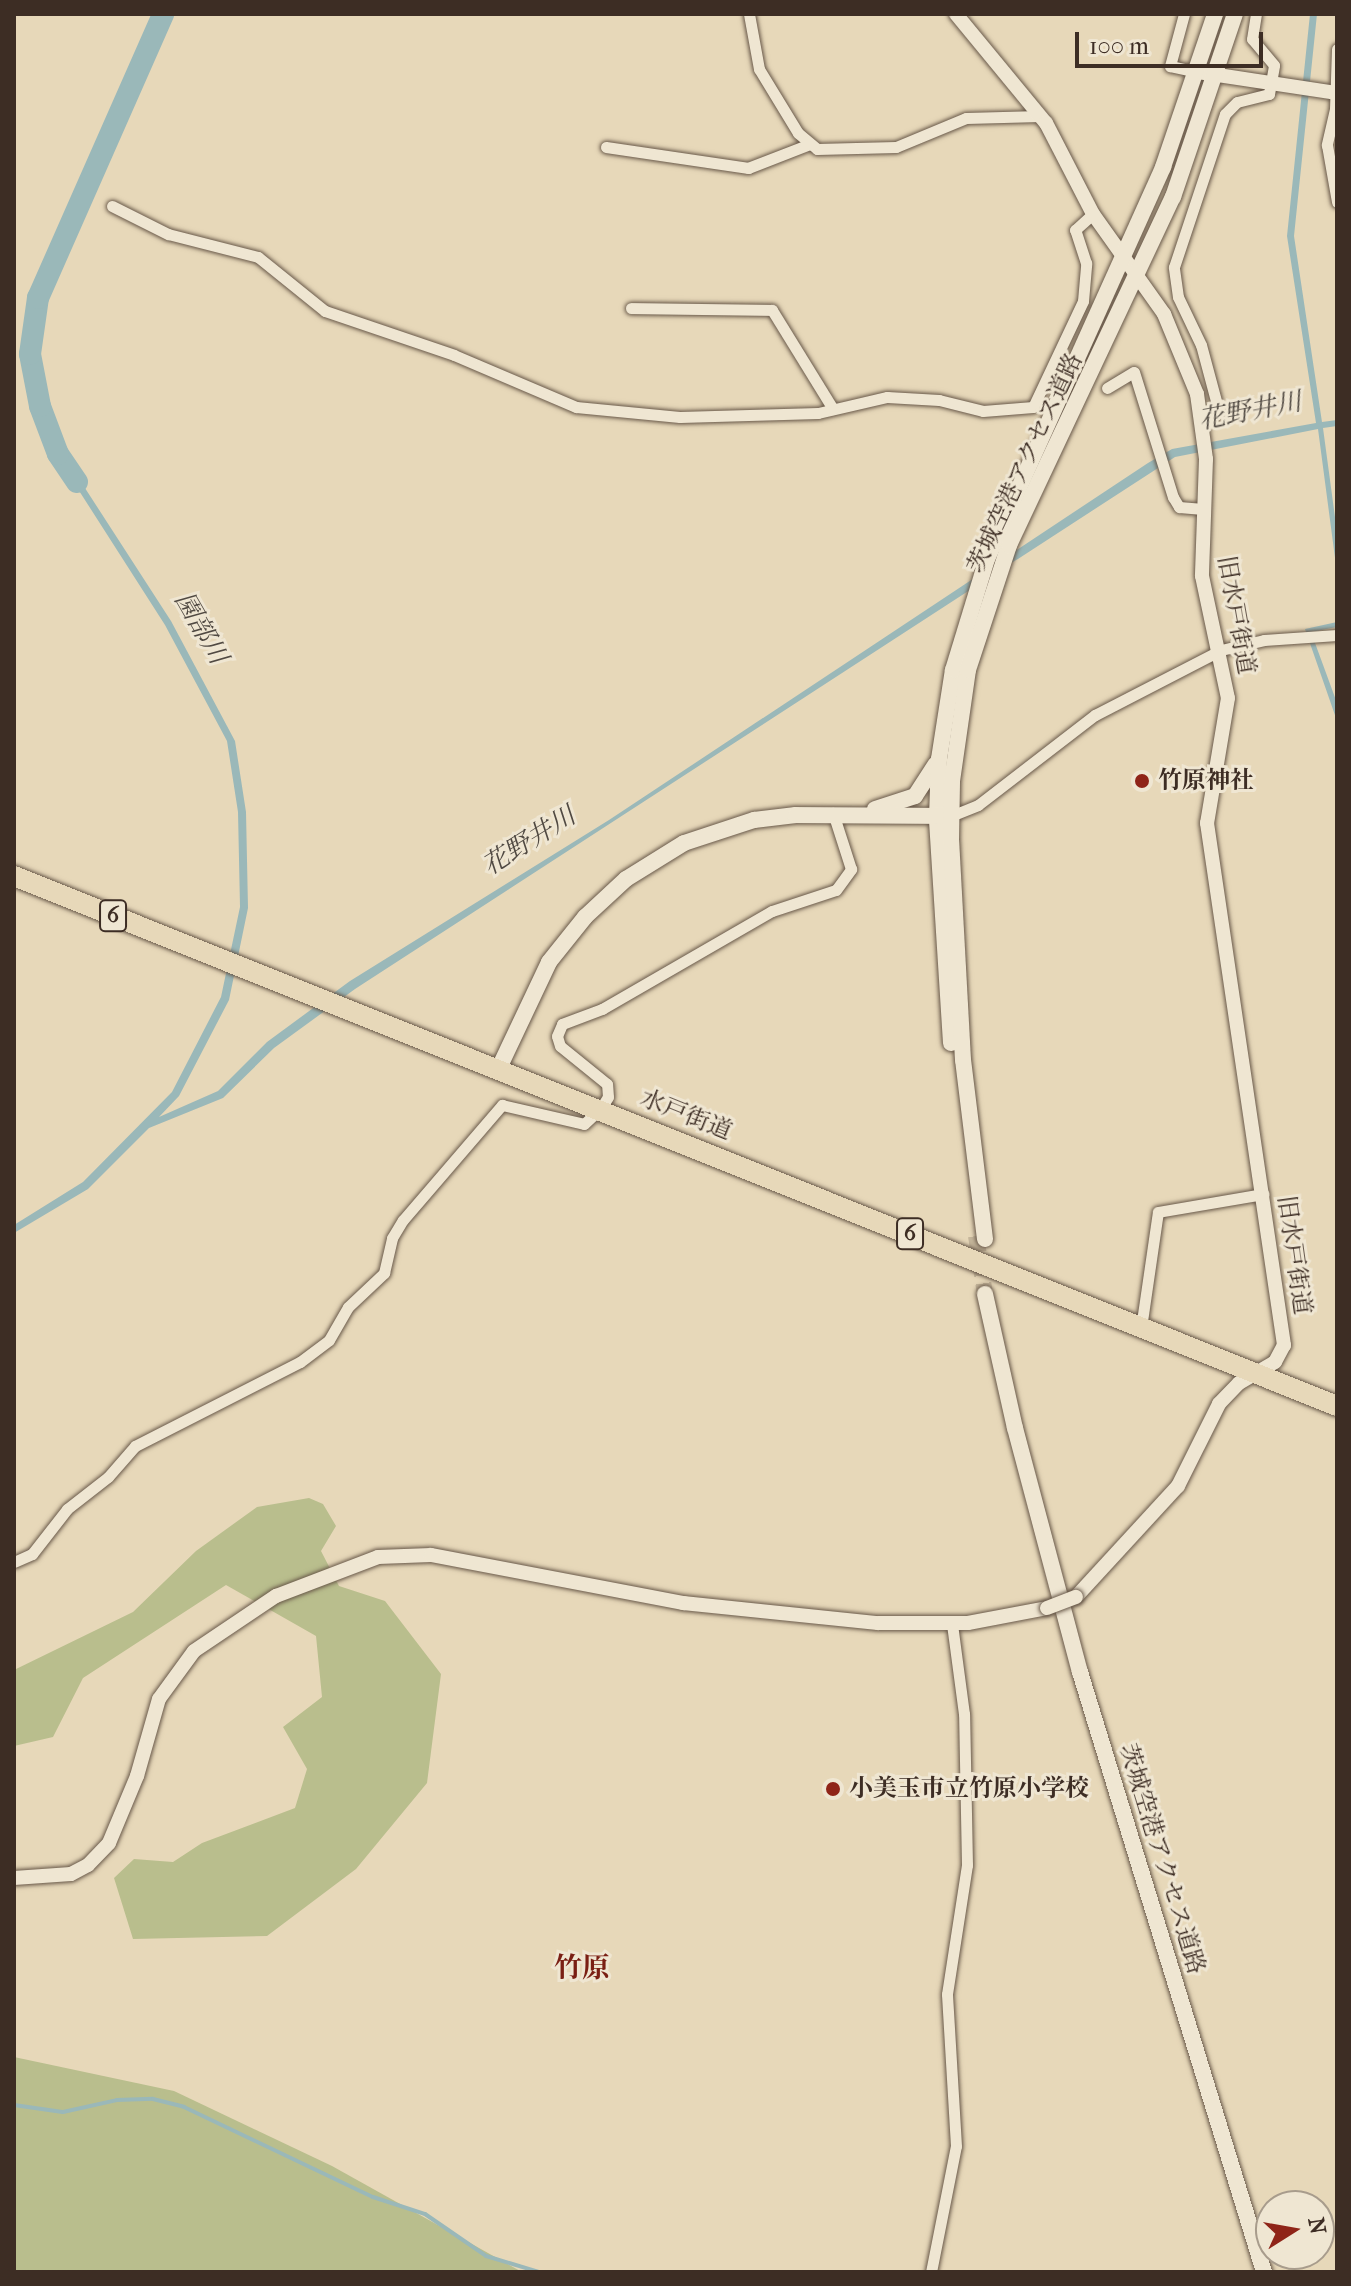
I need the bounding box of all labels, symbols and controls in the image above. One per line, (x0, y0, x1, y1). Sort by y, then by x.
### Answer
scale bar (1079, 16, 1267, 66)
text: 100 m (1089, 32, 1149, 60)
street label: 茨城空港アクセス道路 (961, 348, 1089, 578)
water label: 花野井川 (1196, 386, 1304, 436)
street label: 旧水戸街道 (1211, 553, 1261, 677)
water label: 園部川 (168, 586, 234, 670)
place label: 竹原神社 (1158, 767, 1254, 795)
marker: 竹原神社 (1133, 772, 1151, 790)
water label: 花野井川 (477, 800, 581, 882)
road number: 6 (99, 898, 127, 934)
street label: 水戸街道 (636, 1084, 736, 1146)
street label: 旧水戸街道 (1271, 1194, 1317, 1316)
road number: 6 (896, 1216, 924, 1252)
street label: 茨城空港アクセス道路 (1113, 1740, 1211, 1978)
place label: 小美玉市立竹原小学校 (849, 1775, 1089, 1803)
marker: 小美玉市立竹原小学校 (824, 1780, 842, 1798)
district label: 竹原 (554, 1951, 610, 1985)
north arrow (1255, 2190, 1335, 2270)
text: N (1302, 2215, 1331, 2236)

